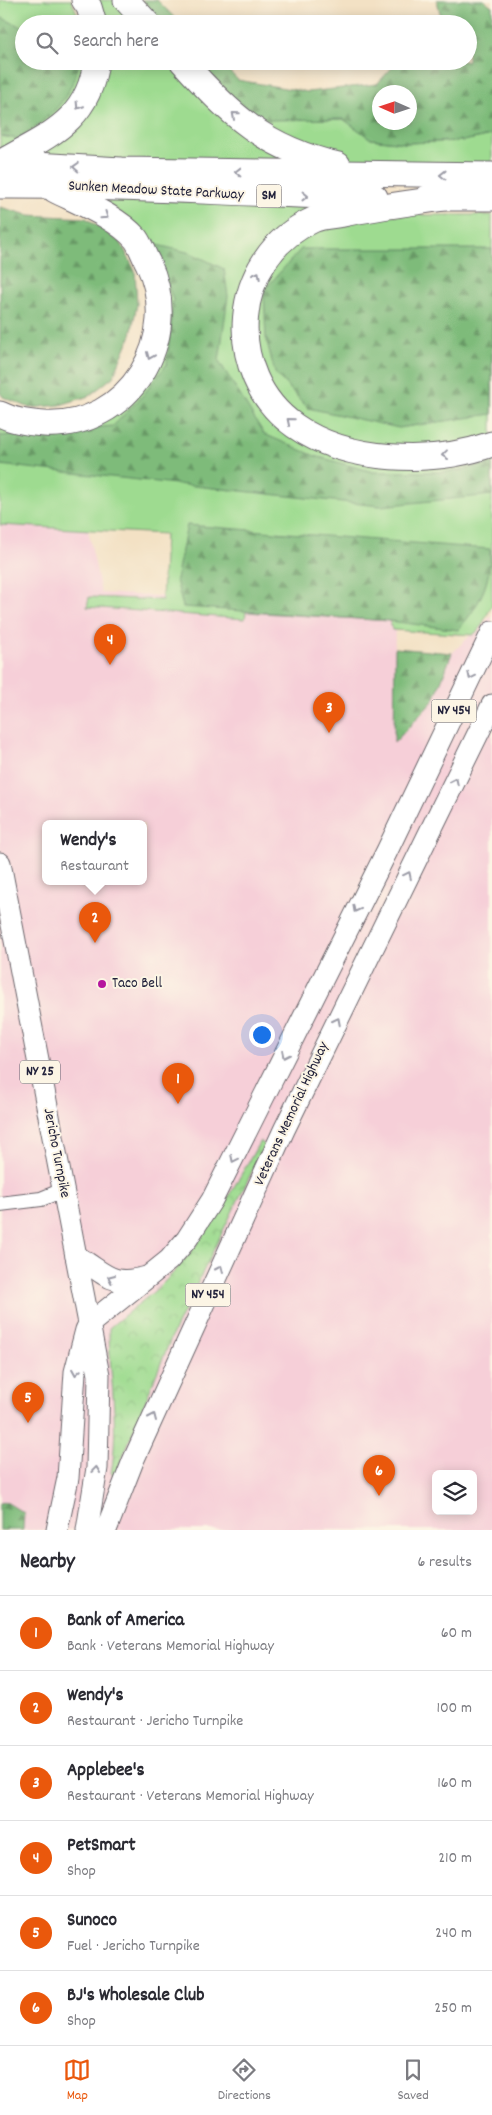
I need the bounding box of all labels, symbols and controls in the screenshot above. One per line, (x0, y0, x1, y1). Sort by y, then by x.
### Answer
search box (15, 15, 477, 70)
icon: search (33, 29, 61, 57)
text: Search here (73, 29, 159, 56)
north arrow (372, 85, 417, 130)
one-way arrow (76, 101, 86, 110)
one-way arrow (231, 112, 240, 121)
one-way arrow (72, 162, 80, 173)
one-way arrow (234, 167, 242, 177)
one-way arrow (439, 169, 447, 180)
street label: Sunken Meadow State Parkway (68, 175, 245, 207)
road number: SM (256, 185, 282, 208)
one-way arrow (302, 191, 309, 201)
one-way arrow (99, 210, 109, 219)
one-way arrow (251, 272, 261, 281)
one-way arrow (146, 351, 157, 360)
one-way arrow (287, 419, 296, 427)
one-way arrow (440, 450, 449, 460)
pin: 4 (94, 624, 126, 665)
one-way arrow (467, 671, 477, 680)
pin: 3 (313, 692, 345, 733)
road number: NY 454 (432, 699, 476, 722)
one-way arrow (449, 777, 460, 786)
popup (42, 820, 147, 885)
text: Wendy's (60, 828, 117, 855)
text: Restaurant (60, 855, 129, 878)
one-way arrow (402, 871, 412, 880)
pin: 2 (79, 902, 111, 943)
one-way arrow (352, 904, 362, 913)
place label: Taco Bell (112, 973, 162, 995)
marker: Taco Bell (96, 978, 108, 990)
one-way arrow (331, 1017, 341, 1026)
your location (249, 1022, 275, 1048)
street label: Veterans Memorial Highway (249, 1038, 335, 1190)
one-way arrow (281, 1050, 291, 1059)
road number: NY 25 (20, 1060, 60, 1084)
pin: 1 (162, 1063, 194, 1104)
street label: Jericho Turnpike (37, 1106, 76, 1200)
one-way arrow (230, 1154, 240, 1163)
one-way arrow (214, 1265, 225, 1274)
one-way arrow (107, 1273, 116, 1284)
road number: NY 454 (186, 1284, 230, 1306)
one-way arrow (72, 1368, 82, 1377)
pin: 5 (12, 1382, 44, 1423)
one-way arrow (147, 1413, 157, 1422)
pin: 6 (363, 1455, 395, 1496)
one-way arrow (90, 1466, 101, 1474)
map controls (432, 1470, 477, 1515)
button: layers (432, 1470, 477, 1515)
text: Nearby (20, 1548, 75, 1578)
text: 6 results (417, 1551, 472, 1574)
text: Bank of America (67, 1608, 184, 1635)
text: 1 (34, 1622, 38, 1645)
text: 60 m (441, 1622, 472, 1645)
text: Bank · Veterans Memorial Highway (67, 1635, 274, 1658)
text: Wendy's (67, 1683, 123, 1710)
text: 2 (33, 1697, 40, 1720)
text: 100 m (436, 1697, 472, 1720)
text: Restaurant · Jericho Turnpike (67, 1710, 243, 1733)
text: Applebee's (67, 1758, 144, 1785)
text: 3 (32, 1772, 40, 1795)
text: 160 m (437, 1772, 472, 1795)
text: Restaurant · Veterans Memorial Highway (67, 1785, 314, 1808)
text: PetSmart (67, 1833, 135, 1860)
text: 4 (33, 1847, 39, 1870)
text: 210 m (438, 1847, 472, 1870)
text: Shop (67, 1860, 96, 1883)
text: Sunoco (67, 1908, 117, 1935)
text: 5 (32, 1922, 40, 1945)
text: 240 m (435, 1922, 472, 1945)
text: Fuel · Jericho Turnpike (67, 1935, 200, 1958)
text: BJ's Wholesale Club (67, 1983, 204, 2010)
text: 6 (32, 1997, 40, 2020)
text: 250 m (434, 1997, 472, 2020)
text: Shop (67, 2010, 96, 2033)
tab: Map (63, 2056, 91, 2106)
tab: Directions (218, 2056, 271, 2106)
tab: Saved (397, 2056, 429, 2106)

